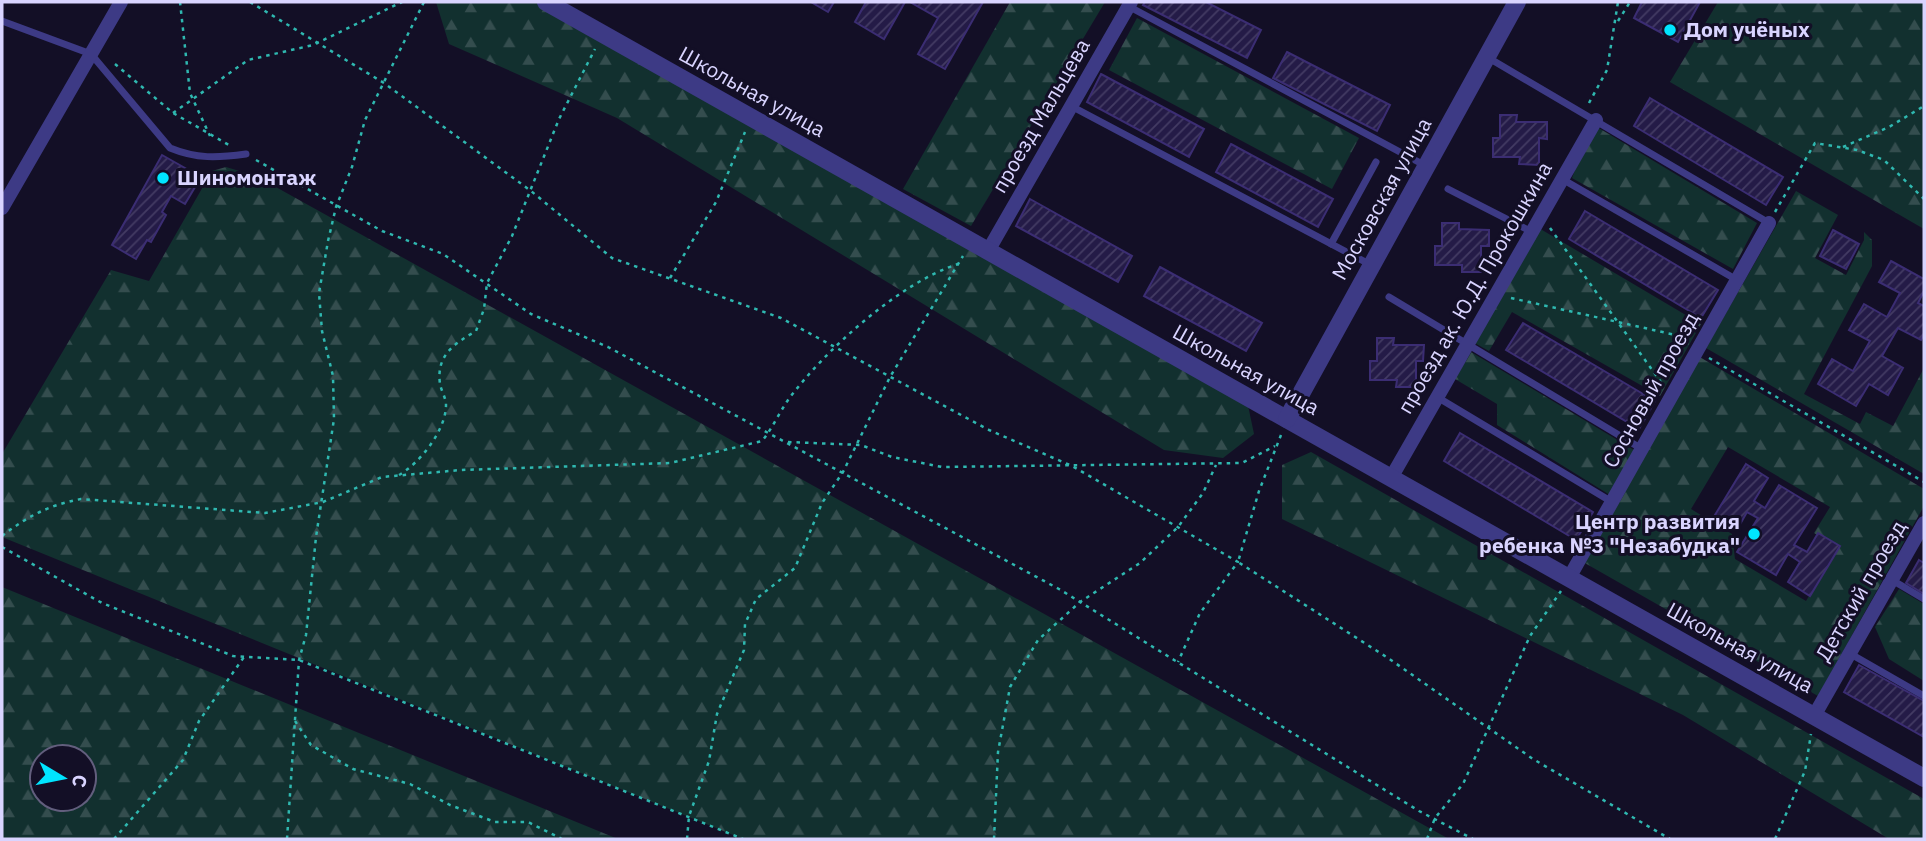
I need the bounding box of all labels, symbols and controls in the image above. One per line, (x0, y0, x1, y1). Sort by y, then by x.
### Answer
place label: Дом учёных (1684, 15, 1810, 43)
marker: Дом учёных (1662, 22, 1678, 38)
street label: проезд Мальцева (985, 33, 1096, 198)
street label: Школьная улица (674, 39, 831, 143)
street label: Московская улица (1325, 112, 1437, 285)
street label: проезд ак. Ю.Д. Прокошкина (1390, 156, 1558, 419)
place label: Шиномонтаж (177, 163, 316, 191)
marker: Шиномонтаж (155, 170, 171, 186)
street label: Сосновый проезд (1596, 307, 1705, 473)
street label: Школьная улица (1168, 317, 1325, 421)
place label: Центр развития ребенка №3 "Незабудка" (1479, 507, 1740, 559)
street label: Детский проезд (1808, 515, 1912, 666)
marker: Центр развития ребенка №3 "Незабудка" (1746, 526, 1762, 542)
street label: Школьная улица (1662, 595, 1819, 699)
north arrow (28, 743, 98, 813)
text: С (67, 773, 93, 789)

